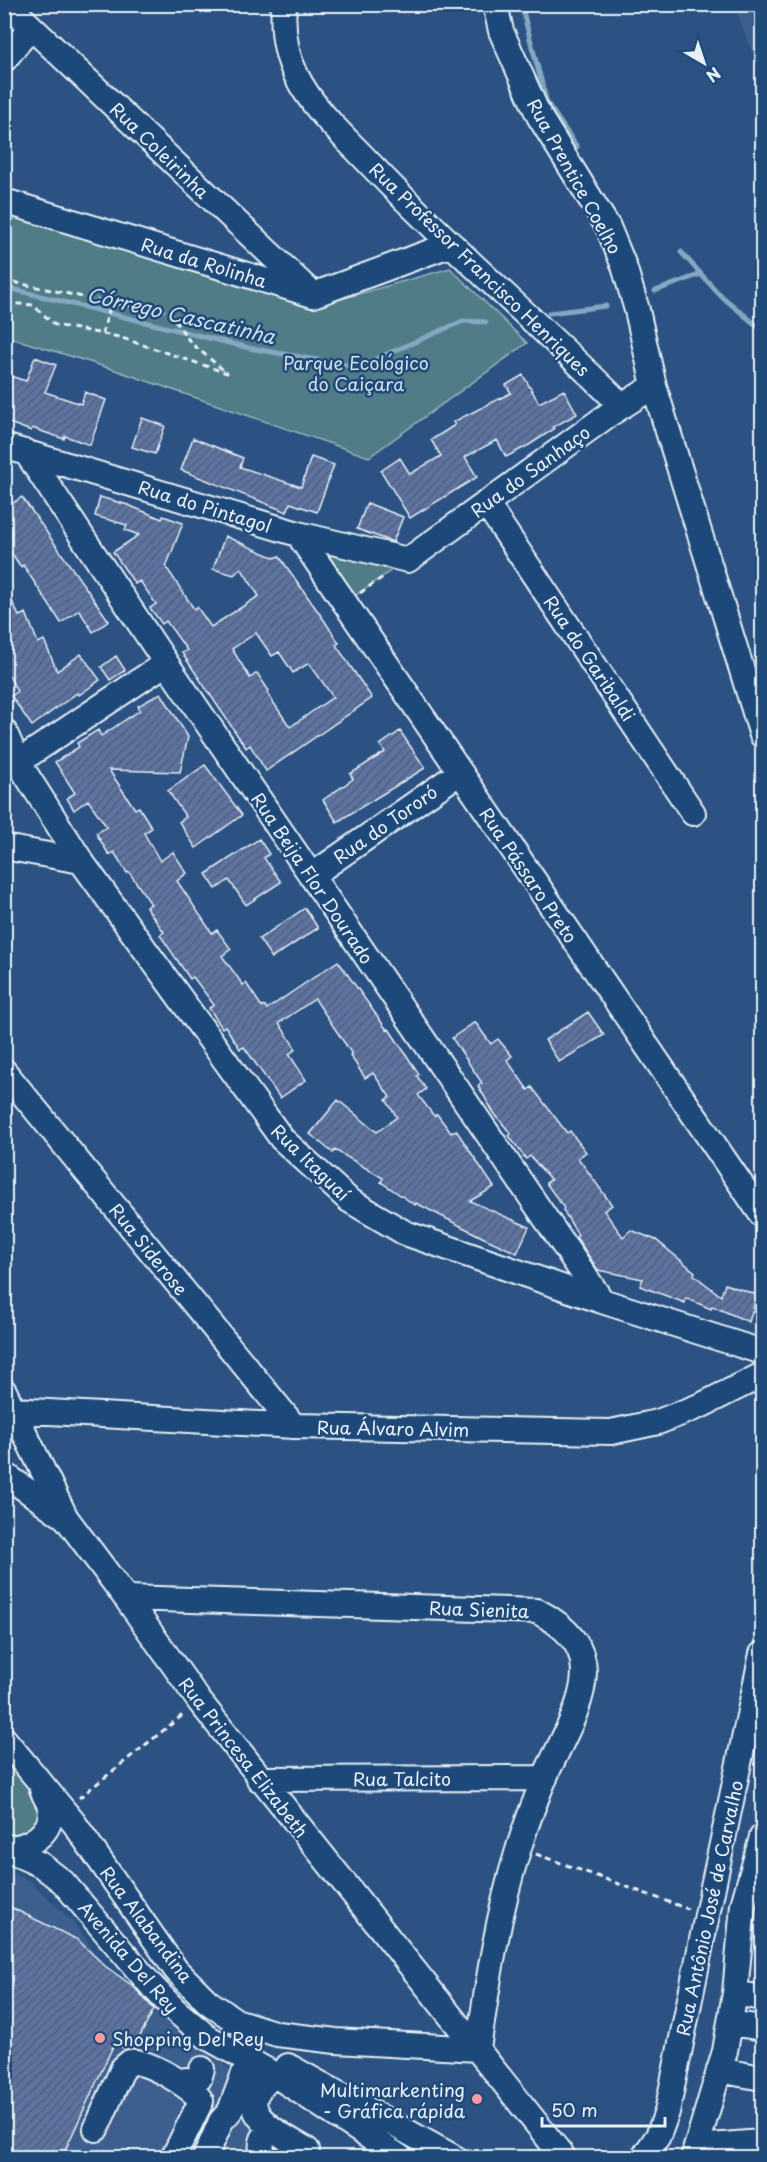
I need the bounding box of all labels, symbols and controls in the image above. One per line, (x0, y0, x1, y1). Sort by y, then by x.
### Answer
north arrow (674, 33, 734, 93)
text: N (702, 62, 727, 89)
street label: Rua Prentice Coelho (521, 93, 629, 259)
street label: Rua Coleirinha (104, 96, 216, 205)
street label: Rua Professor Francisco Henriques (364, 156, 596, 382)
street label: Rua da Rolinha (138, 230, 271, 294)
water label: Córrego Cascatinha (84, 279, 279, 351)
park label: Parque Ecológico do Caiçara (283, 349, 429, 397)
street label: Rua do Sanhaço (465, 418, 595, 524)
street label: Rua do Pintagol (135, 473, 275, 539)
street label: Rua do Garibaldi (538, 590, 642, 726)
street label: Rua do Tororó (327, 778, 443, 870)
street label: Rua Beija Flor Dourado (245, 787, 381, 969)
street label: Rua Pássaro Preto (474, 802, 584, 948)
street label: Rua Itaguaí (266, 1118, 357, 1207)
street label: Rua Siderose (103, 1197, 195, 1301)
street label: Rua Álvaro Alvim (317, 1413, 469, 1443)
street label: Rua Sienita (428, 1594, 530, 1624)
street label: Rua Princesa Elizabeth (173, 1671, 315, 1843)
street label: Rua Talcito (353, 1765, 451, 1792)
street label: Rua Antônio José de Carvalho (669, 1778, 749, 2038)
street label: Rua Alabandina (94, 1860, 200, 1989)
street label: Avenida Del Rey (72, 1895, 186, 2019)
place label: Shopping Del Rey (112, 2025, 264, 2052)
marker: Shopping Del Rey (93, 2031, 107, 2045)
place label: Multimarkenting - Gráfica rápida (320, 2076, 466, 2124)
scale bar (542, 2090, 665, 2128)
marker: Multimarkenting - Gráfica rápida (470, 2092, 484, 2106)
text: 50 m (551, 2096, 598, 2123)

